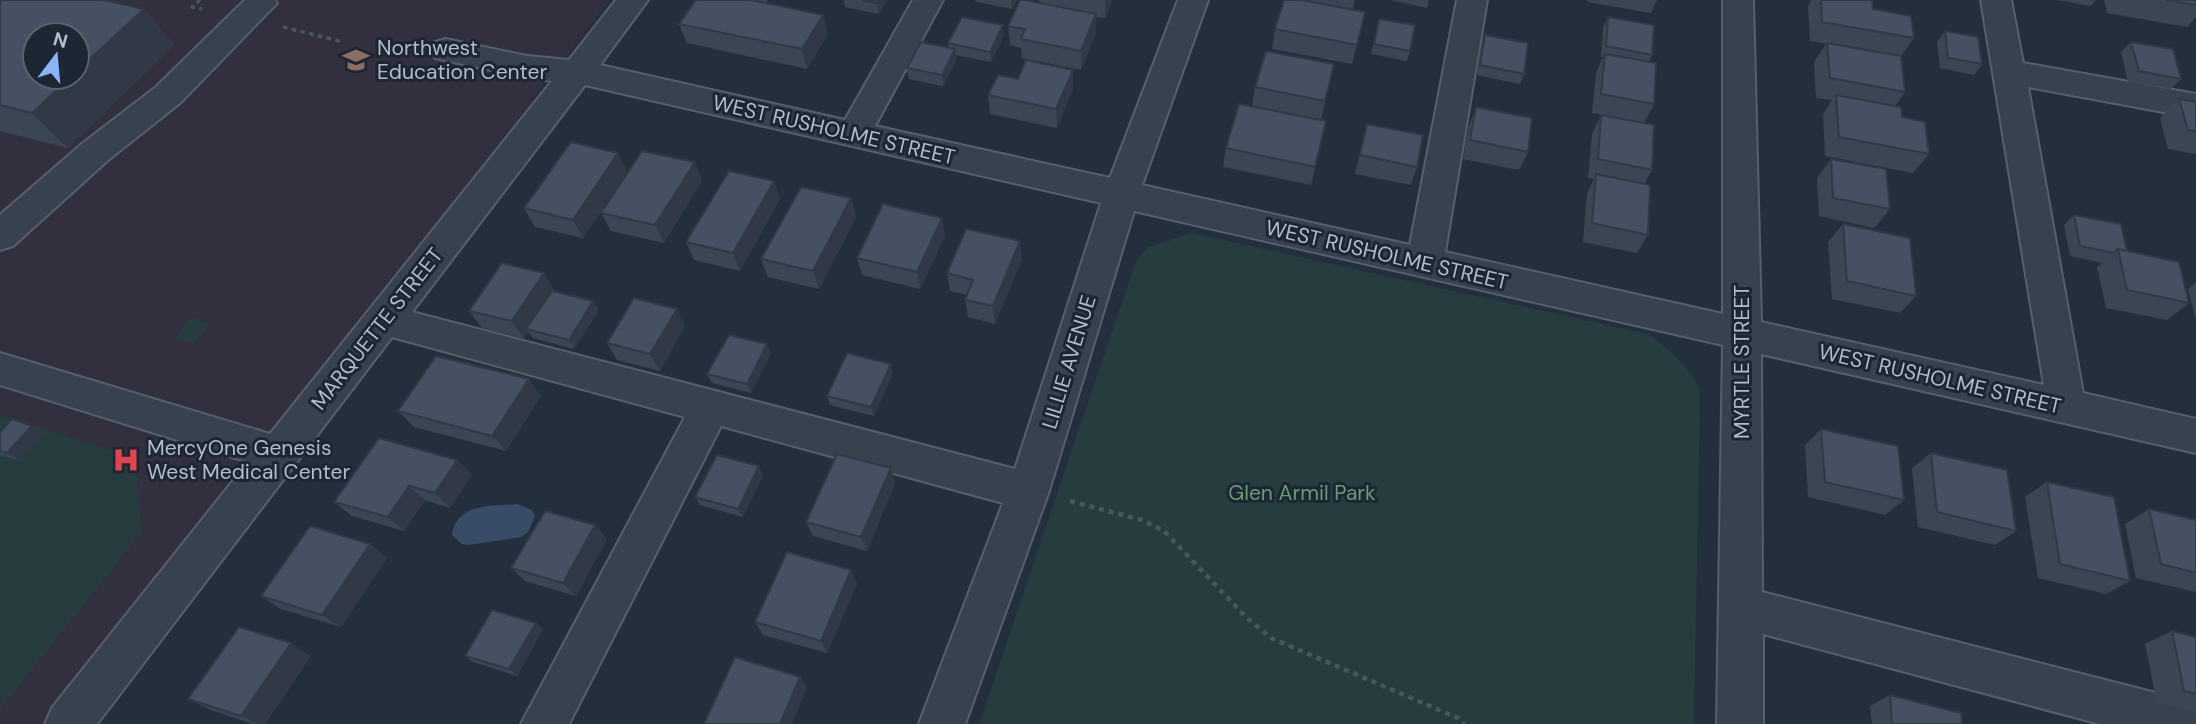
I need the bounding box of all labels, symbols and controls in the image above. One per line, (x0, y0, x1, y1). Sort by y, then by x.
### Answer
north arrow (21, 21, 91, 91)
text: N (50, 26, 71, 54)
place label: Northwest Education Center (377, 34, 547, 86)
school or university icon: Northwest Education Center (341, 45, 371, 75)
street label: WEST RUSHOLME STREET (710, 88, 958, 172)
street label: WEST RUSHOLME STREET (1263, 213, 1511, 297)
street label: MARQUETTE STREET (305, 242, 449, 416)
street label: MYRTLE STREET (1728, 285, 1756, 439)
street label: LILLIE AVENUE (1035, 292, 1103, 432)
street label: WEST RUSHOLME STREET (1816, 337, 2064, 421)
place label: MercyOne Genesis West Medical Center (147, 434, 350, 486)
hospital icon: MercyOne Genesis West Medical Center (111, 445, 141, 475)
park label: Glen Armil Park (1228, 479, 1376, 507)

